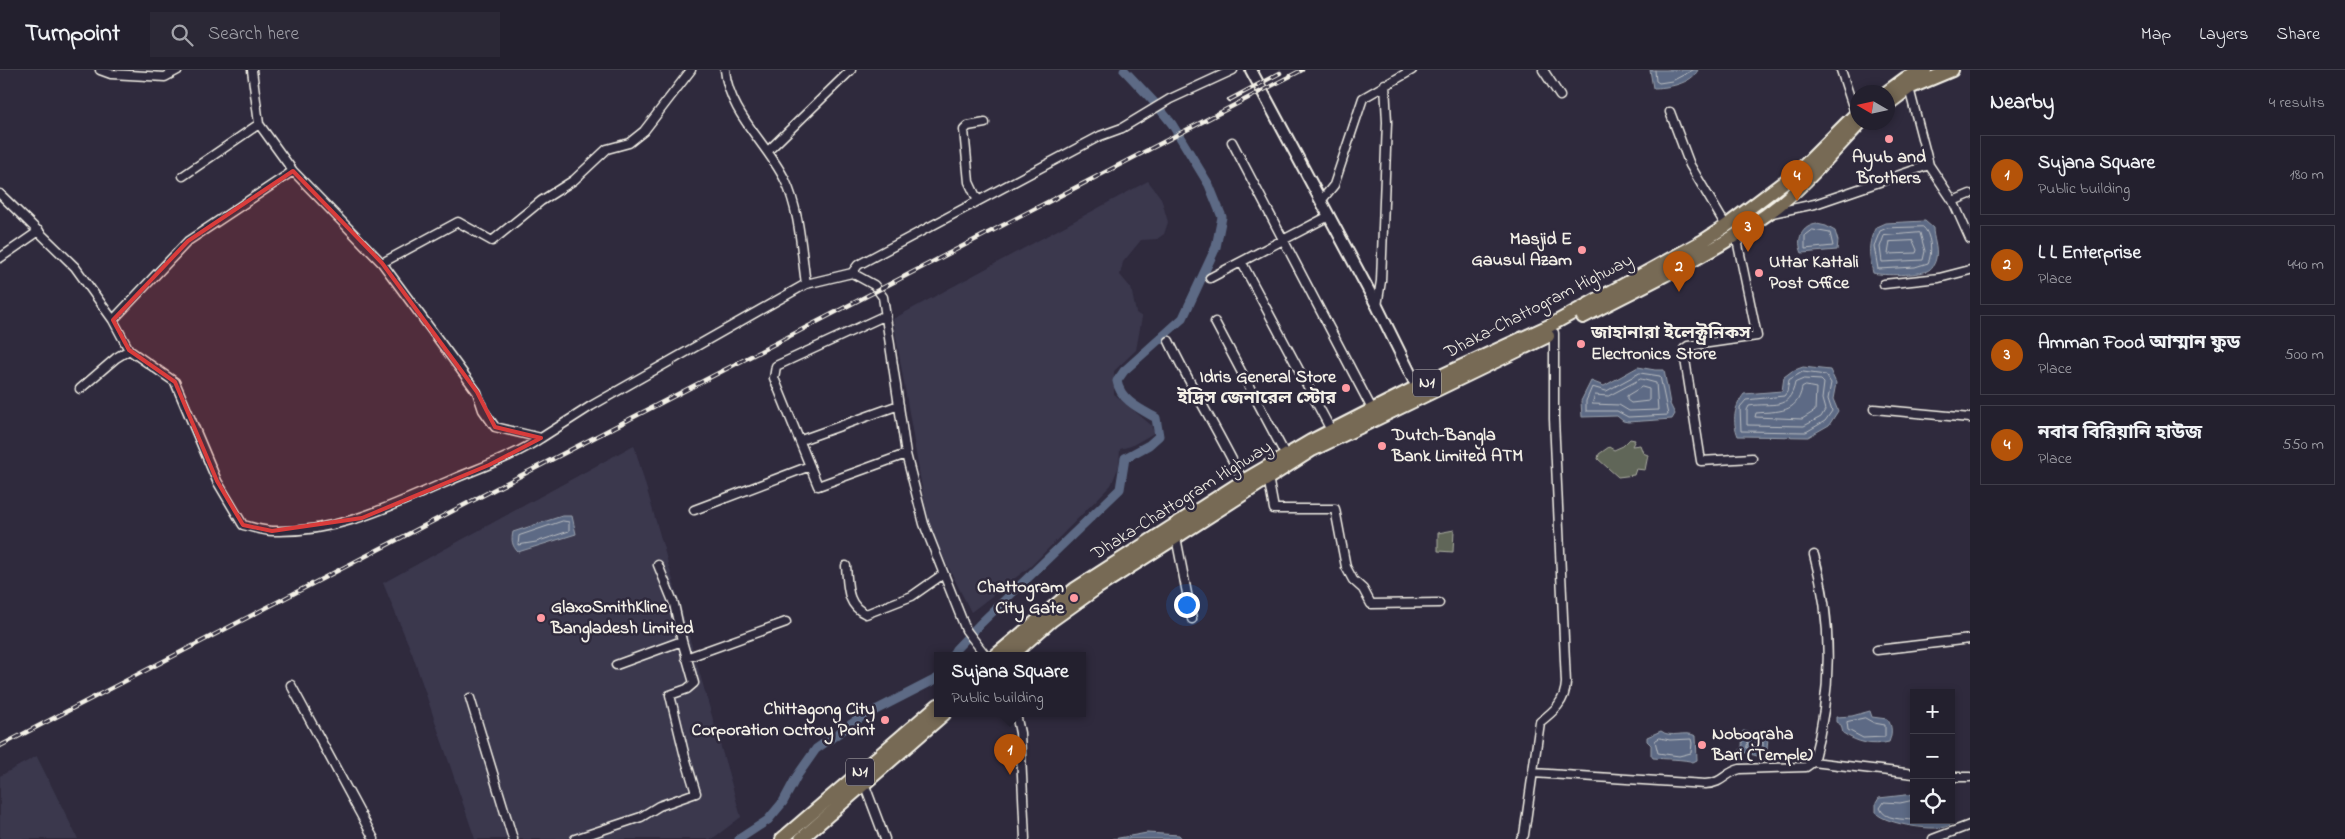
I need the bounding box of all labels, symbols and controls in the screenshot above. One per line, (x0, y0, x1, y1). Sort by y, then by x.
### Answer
search box (150, 12, 500, 57)
text: Turnpoint (25, 17, 120, 52)
icon: search (168, 21, 196, 49)
text: Search here (208, 21, 299, 48)
text: Map (2141, 22, 2171, 48)
text: Layers (2199, 22, 2249, 48)
text: Share (2277, 22, 2320, 48)
north arrow (1850, 85, 1895, 130)
text: Nearby (1990, 88, 2054, 118)
text: 4 results (2269, 91, 2325, 115)
marker: Ayub and Brothers (1883, 133, 1895, 145)
place label: Ayub and Brothers (1852, 145, 1927, 192)
text: Sujana Square (2038, 150, 2155, 177)
pin: 4 (1781, 160, 1813, 201)
text: 1 (2004, 163, 2010, 187)
text: 180 m (2290, 163, 2324, 187)
text: Public building (2038, 177, 2130, 201)
pin: 3 (1732, 211, 1764, 252)
place label: Masjid E Gausul Azam (1472, 227, 1572, 274)
text: L L Enterprise (2038, 240, 2141, 267)
marker: Masjid E Gausul Azam (1576, 244, 1588, 256)
street label: Dhaka-Chattogram Highway (1439, 248, 1638, 367)
place label: Uttar Kattali Post Office (1769, 250, 1859, 297)
pin: 2 (1663, 251, 1695, 292)
text: 2 (2003, 253, 2011, 277)
text: 440 m (2287, 253, 2324, 277)
marker: Uttar Kattali Post Office (1753, 267, 1765, 279)
text: Place (2038, 267, 2072, 291)
place label: জাহানারা ইলেক্ট্রনিকস Electronics Store (1590, 321, 1751, 368)
text: Amman Food আম্মান ফুড (2038, 330, 2240, 357)
marker: জাহানারা ইলেক্ট্রনিকস Electronics Store (1575, 338, 1587, 350)
text: 3 (2004, 343, 2010, 367)
text: 500 m (2285, 343, 2324, 367)
text: Place (2038, 357, 2072, 381)
place label: Idris General Store ইদ্রিস জেনারেল স্টোর (1176, 365, 1337, 412)
road number: N1 (1413, 370, 1441, 396)
marker: Idris General Store ইদ্রিস জেনারেল স্টোর (1340, 382, 1352, 394)
text: নবাব বিরিয়ানি হাউজ (2038, 420, 2202, 447)
place label: Dutch-Bangla Bank Limited ATM (1391, 423, 1523, 470)
text: 4 (2004, 433, 2010, 457)
text: 550 m (2282, 433, 2324, 457)
street label: Dhaka-Chattogram Highway (1086, 435, 1278, 569)
marker: Dutch-Bangla Bank Limited ATM (1376, 440, 1388, 452)
text: Place (2038, 447, 2072, 471)
place label: Chattogram City Gate (977, 575, 1065, 623)
marker: Chattogram City Gate (1068, 592, 1080, 604)
your location (1174, 592, 1200, 618)
place label: GlaxoSmithKline Bangladesh Limited (550, 595, 694, 643)
marker: GlaxoSmithKline Bangladesh Limited (535, 612, 547, 624)
popup (934, 652, 1086, 717)
text: Sujana Square (951, 659, 1069, 686)
text: Public building (951, 686, 1044, 710)
map controls (1910, 689, 1955, 824)
button: + (1910, 689, 1955, 734)
place label: Chittagong City Corporation Octroy Point (692, 697, 876, 745)
marker: Chittagong City Corporation Octroy Point (879, 714, 891, 726)
place label: Nobograha Bari (Temple) (1711, 722, 1813, 769)
pin: 1 (994, 734, 1026, 775)
button: − (1910, 734, 1955, 779)
marker: Nobograha Bari (Temple) (1696, 739, 1708, 751)
road number: N1 (846, 759, 874, 786)
button: locate (1910, 779, 1955, 824)

